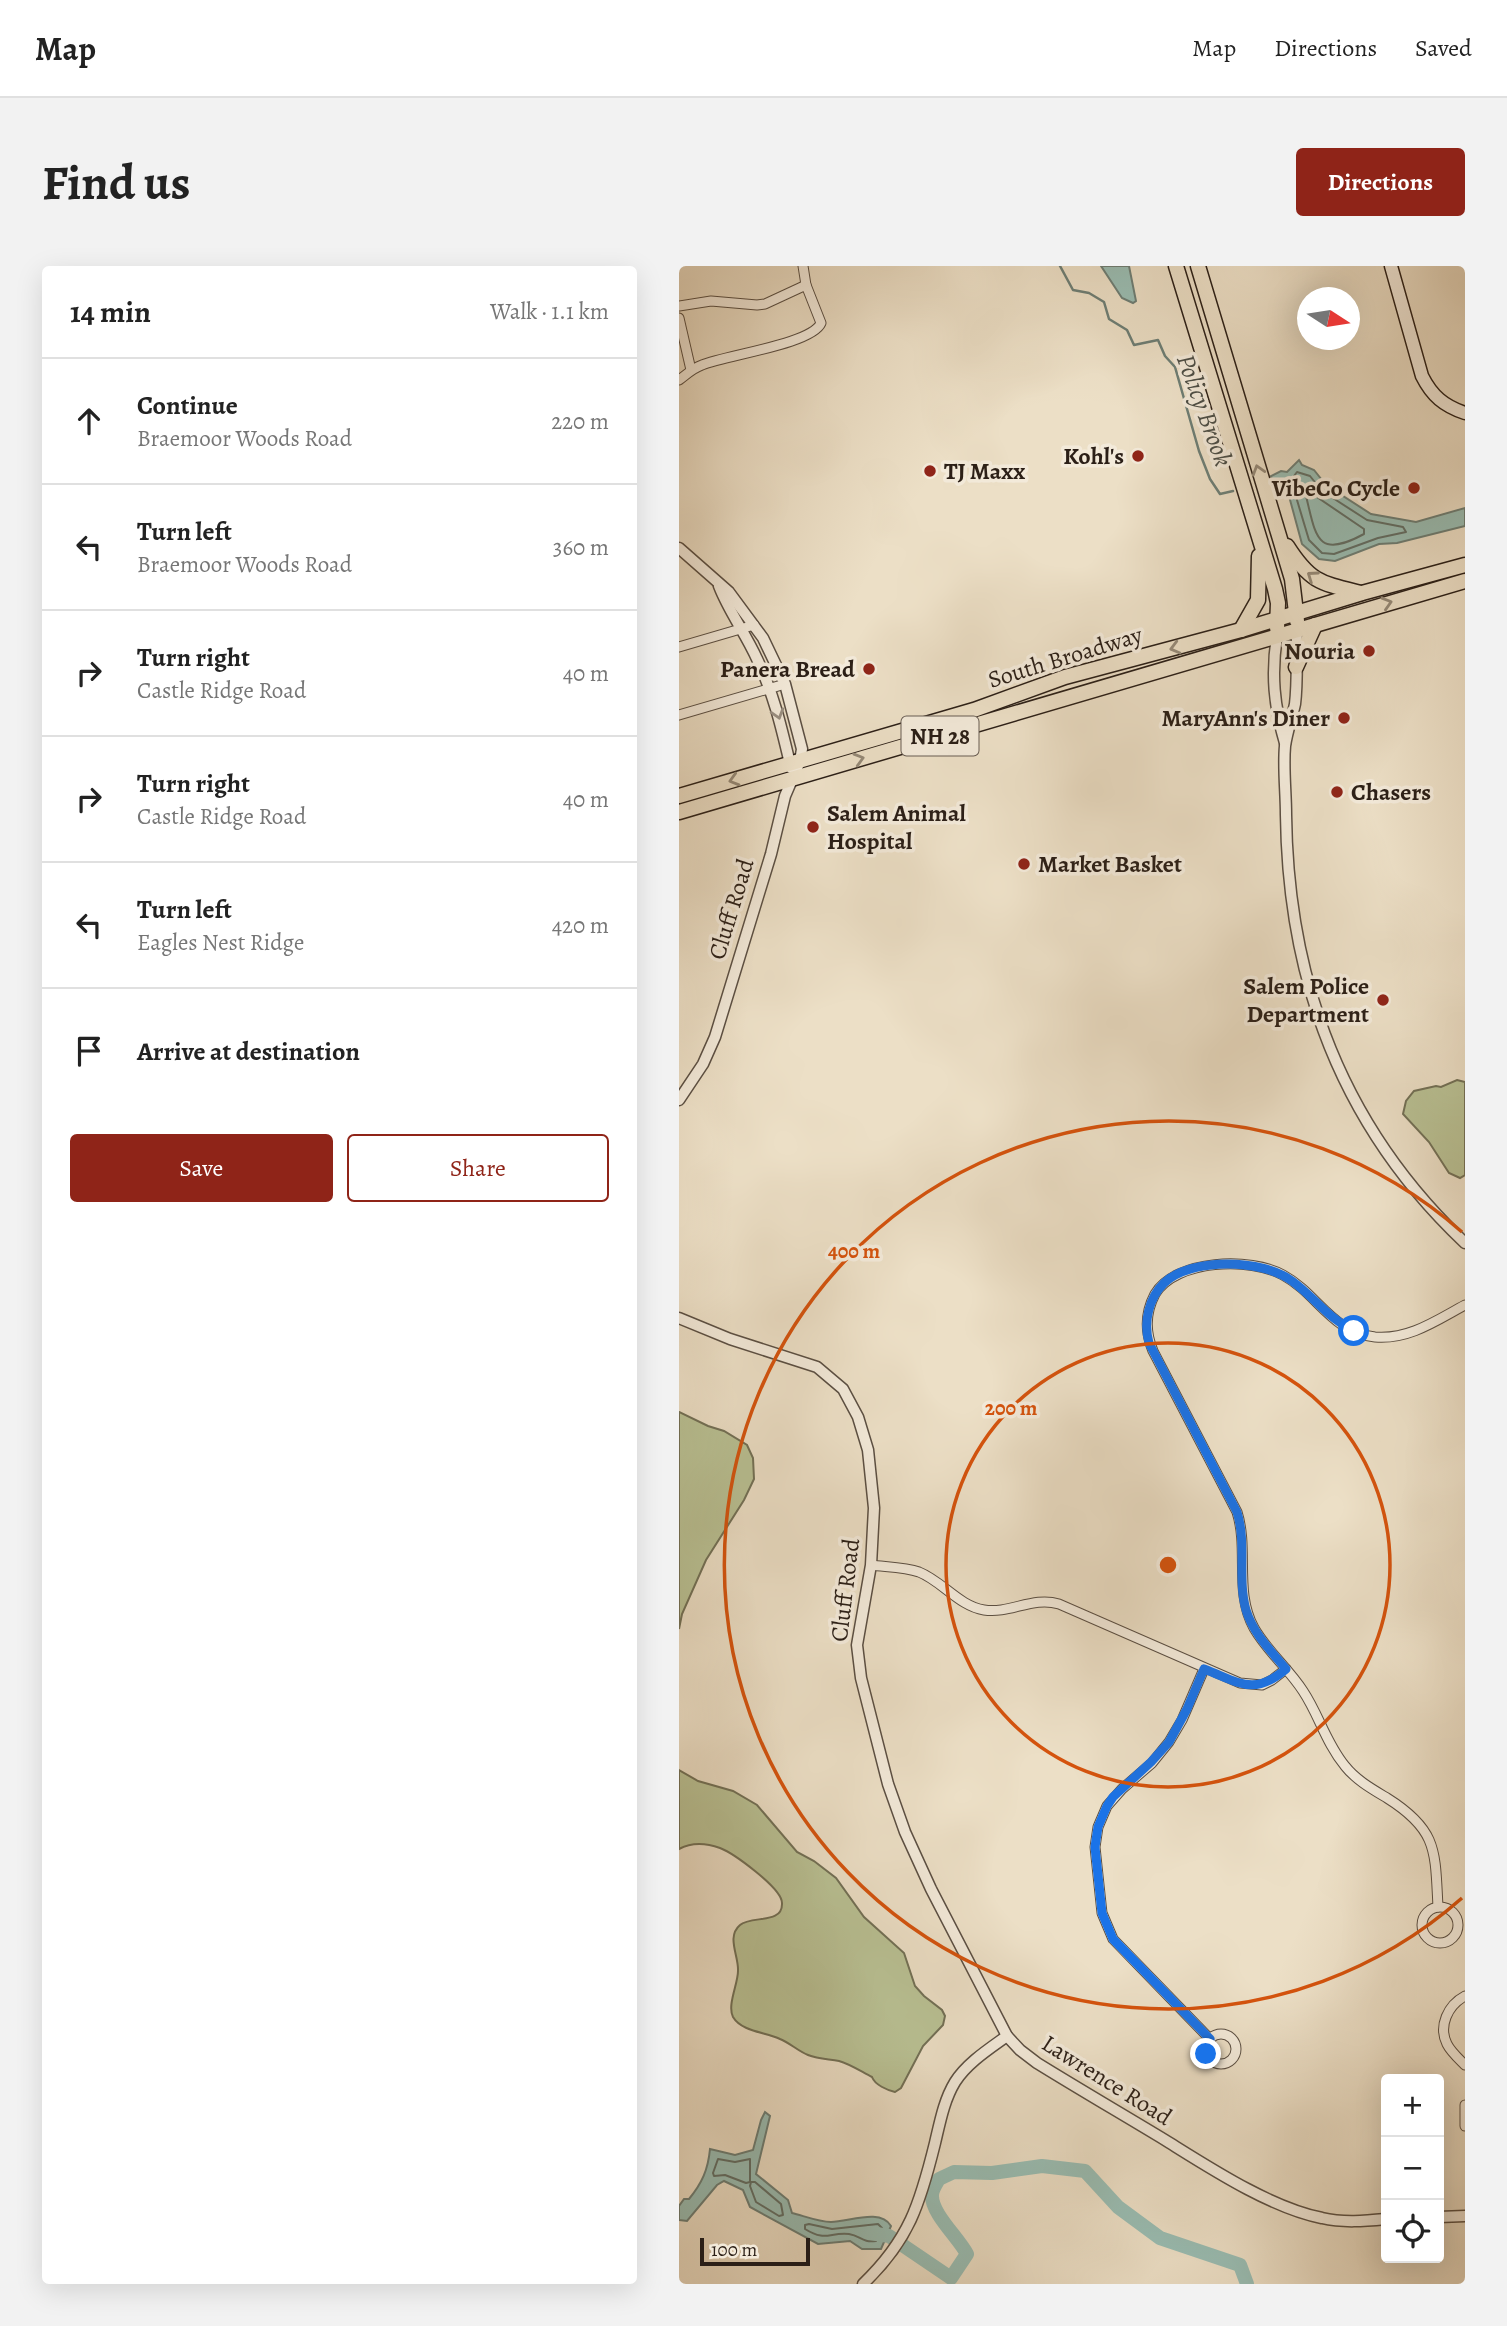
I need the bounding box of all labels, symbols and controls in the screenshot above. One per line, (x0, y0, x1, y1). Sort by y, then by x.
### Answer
text: Map (35, 26, 96, 71)
text: Map (1192, 32, 1236, 64)
text: Directions (1274, 32, 1377, 64)
text: Saved (1415, 32, 1472, 64)
button: Directions (1296, 148, 1465, 216)
text: Find us (42, 149, 190, 216)
north arrow (1297, 287, 1360, 350)
text: 14 min (70, 292, 151, 332)
text: Walk · 1.1 km (490, 296, 609, 327)
water label: Policy Brook (1168, 349, 1241, 471)
text: Continue (137, 388, 238, 423)
icon: ahead (70, 402, 108, 440)
text: 220 m (551, 406, 609, 437)
text: Braemoor Woods Road (137, 423, 352, 454)
place label: Kohl's (1063, 440, 1124, 472)
marker: Kohl's (1130, 448, 1146, 464)
place label: TJ Maxx (944, 455, 1025, 487)
marker: TJ Maxx (922, 463, 938, 479)
one-way arrow (1251, 464, 1266, 476)
place label: VibeCo Cycle (1271, 472, 1400, 504)
marker: VibeCo Cycle (1406, 480, 1422, 496)
text: Turn left (137, 514, 232, 549)
icon: left (70, 528, 108, 566)
text: 360 m (553, 532, 609, 563)
text: Braemoor Woods Road (137, 549, 352, 580)
one-way arrow (1307, 572, 1320, 584)
one-way arrow (1380, 597, 1392, 612)
street label: South Broadway (984, 618, 1146, 696)
place label: Nouria (1284, 635, 1355, 667)
text: Turn right (137, 640, 250, 675)
one-way arrow (1170, 640, 1182, 654)
marker: Nouria (1361, 643, 1377, 659)
place label: Panera Bread (720, 653, 855, 685)
icon: right (70, 654, 108, 692)
text: 40 m (563, 658, 609, 689)
marker: Panera Bread (861, 661, 877, 677)
text: Castle Ridge Road (137, 675, 306, 706)
place label: MaryAnn's Diner (1161, 702, 1330, 734)
one-way arrow (770, 708, 785, 720)
marker: MaryAnn's Diner (1336, 710, 1352, 726)
road number: NH 28 (901, 716, 979, 756)
one-way arrow (853, 753, 865, 768)
text: Turn right (137, 766, 250, 801)
one-way arrow (729, 772, 741, 787)
place label: Chasers (1351, 776, 1431, 808)
icon: right (70, 780, 108, 818)
text: 40 m (563, 784, 609, 815)
marker: Chasers (1329, 784, 1345, 800)
place label: Salem Animal Hospital (827, 797, 967, 857)
text: Castle Ridge Road (137, 801, 306, 832)
marker: Salem Animal Hospital (805, 819, 821, 835)
place label: Market Basket (1038, 848, 1182, 880)
street label: Cluff Road (701, 855, 761, 963)
marker: Market Basket (1016, 856, 1032, 872)
text: Turn left (137, 892, 232, 927)
icon: left (70, 906, 108, 944)
text: 420 m (552, 910, 609, 941)
text: Eagles Nest Ridge (137, 927, 304, 958)
place label: Salem Police Department (1243, 970, 1369, 1030)
marker: Salem Police Department (1375, 992, 1391, 1008)
icon: arrive (70, 1032, 108, 1070)
text: Arrive at destination (137, 1034, 360, 1069)
button: Save (70, 1134, 333, 1202)
button: Share (347, 1134, 609, 1202)
text: 400 m (828, 1237, 881, 1265)
route start (1338, 1315, 1369, 1346)
text: 200 m (985, 1394, 1038, 1422)
street label: Cluff Road (823, 1536, 867, 1643)
centre of rings (1156, 1553, 1180, 1577)
street label: Lawrence Road (1036, 2027, 1178, 2133)
route end (1190, 2038, 1221, 2069)
map controls (1381, 2074, 1444, 2263)
button: + (1381, 2074, 1444, 2137)
button: − (1381, 2137, 1444, 2200)
button: locate (1381, 2200, 1444, 2263)
scale bar (700, 2235, 810, 2267)
text: 100 m (711, 2237, 757, 2263)

